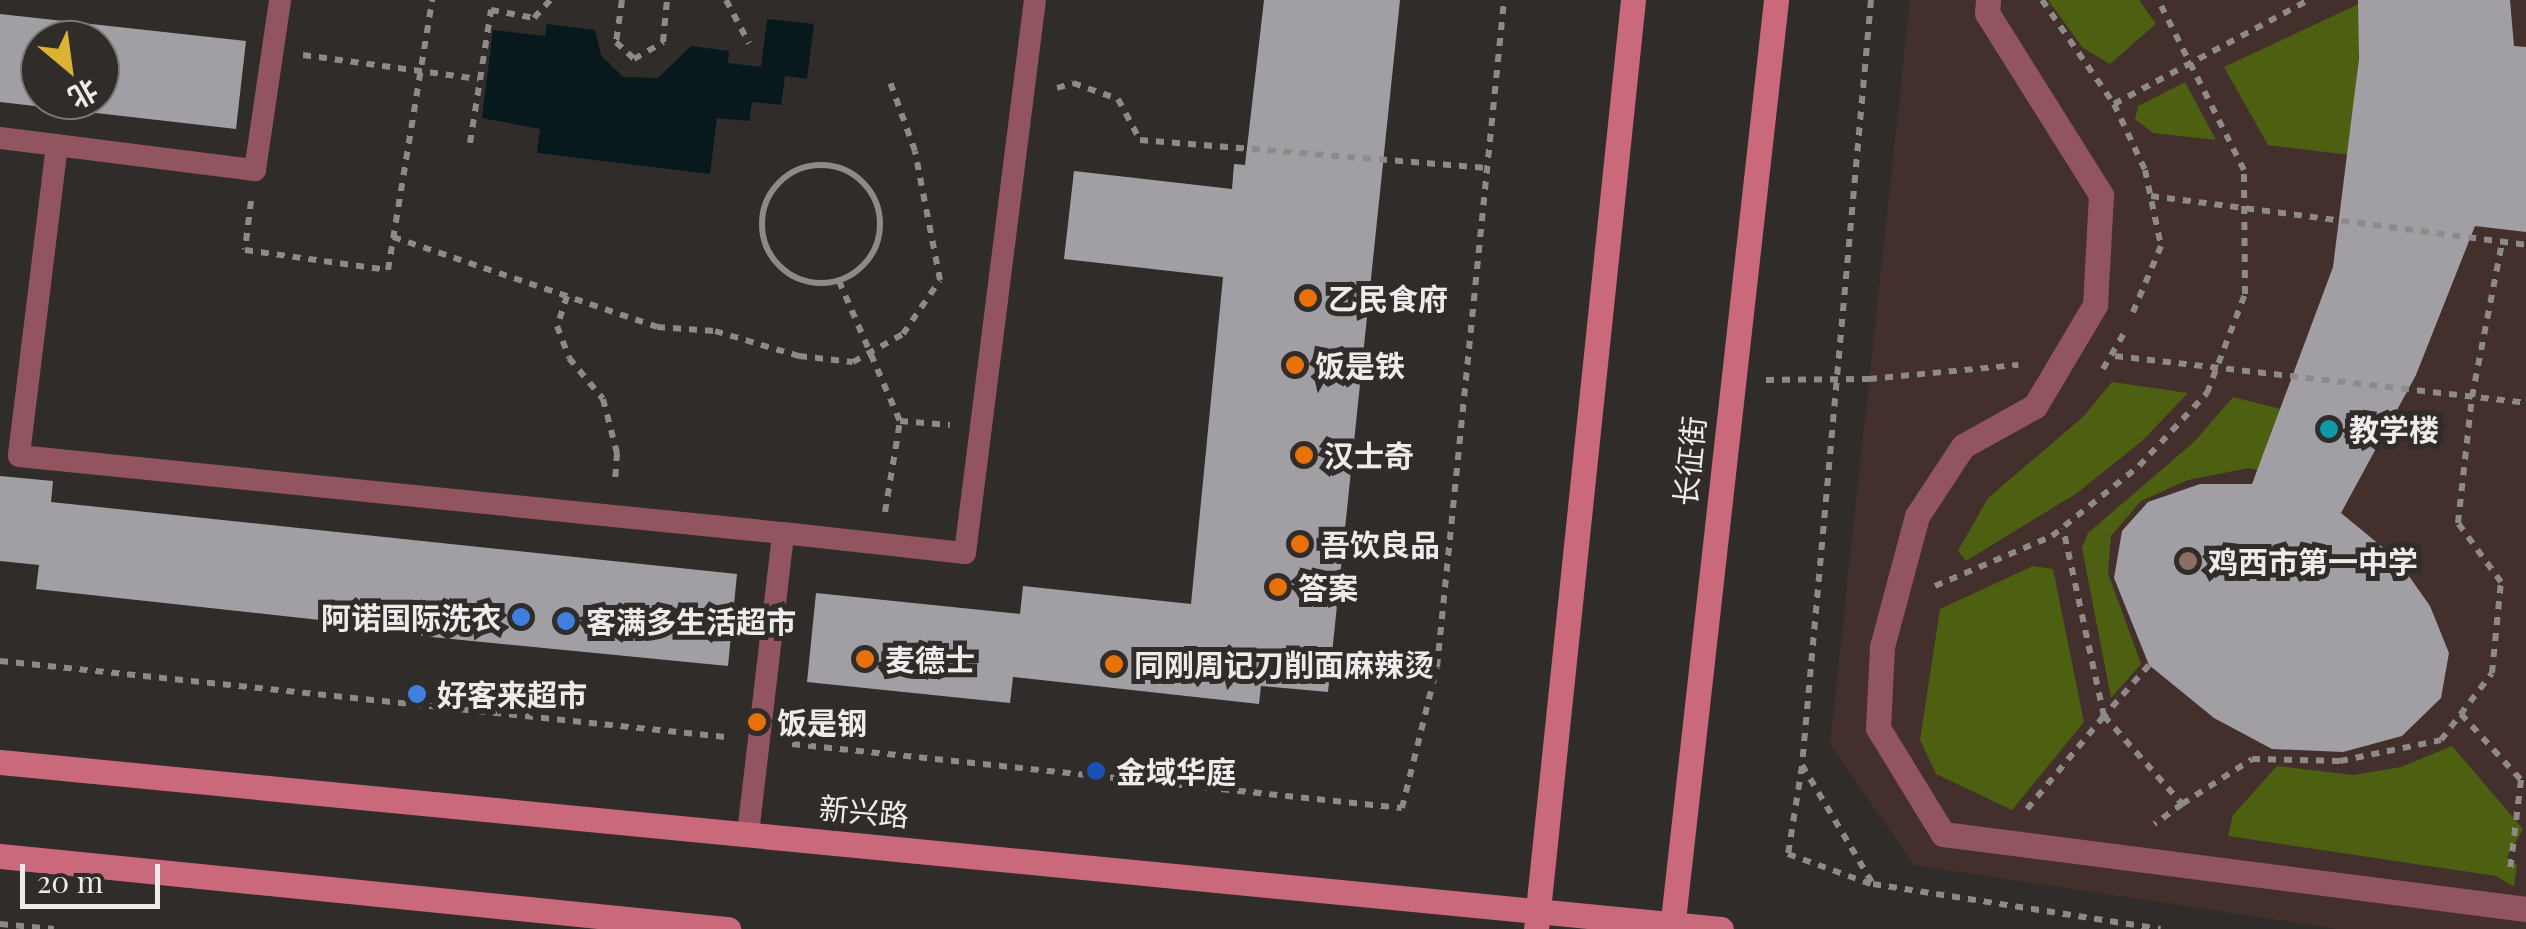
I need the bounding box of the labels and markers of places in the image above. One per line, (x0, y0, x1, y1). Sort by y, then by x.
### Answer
place label: 乙民食府 (1328, 280, 1448, 316)
marker: 乙民食府 (1297, 287, 1319, 309)
place label: 饭是铁 (1315, 347, 1405, 383)
marker: 饭是铁 (1284, 354, 1306, 376)
place label: 教学楼 (2349, 411, 2439, 447)
marker: 教学楼 (2318, 418, 2340, 440)
place label: 汉士奇 (1324, 437, 1414, 473)
marker: 汉士奇 (1293, 444, 1315, 466)
place label: 吾饮良品 (1320, 526, 1440, 562)
marker: 吾饮良品 (1289, 533, 1311, 555)
place label: 鸡西市第一中学 (2208, 543, 2418, 579)
marker: 鸡西市第一中学 (2177, 550, 2199, 572)
place label: 答案 (1298, 569, 1358, 605)
marker: 答案 (1267, 576, 1289, 598)
place label: 阿诺国际洗衣 (321, 599, 501, 635)
place label: 客满多生活超市 (586, 603, 796, 639)
marker: 阿诺国际洗衣 (510, 606, 532, 628)
marker: 客满多生活超市 (555, 610, 577, 632)
place label: 麦德士 (885, 641, 975, 677)
place label: 同刚周记刀削面麻辣烫 (1134, 646, 1434, 682)
marker: 麦德士 (854, 648, 876, 670)
marker: 同刚周记刀削面麻辣烫 (1103, 653, 1125, 675)
place label: 好客来超市 (437, 676, 587, 712)
marker: 好客来超市 (406, 683, 428, 705)
place label: 饭是钢 (777, 704, 867, 740)
marker: 饭是钢 (746, 711, 768, 733)
place label: 金域华庭 (1116, 753, 1236, 789)
marker: 金域华庭 (1085, 760, 1107, 782)

